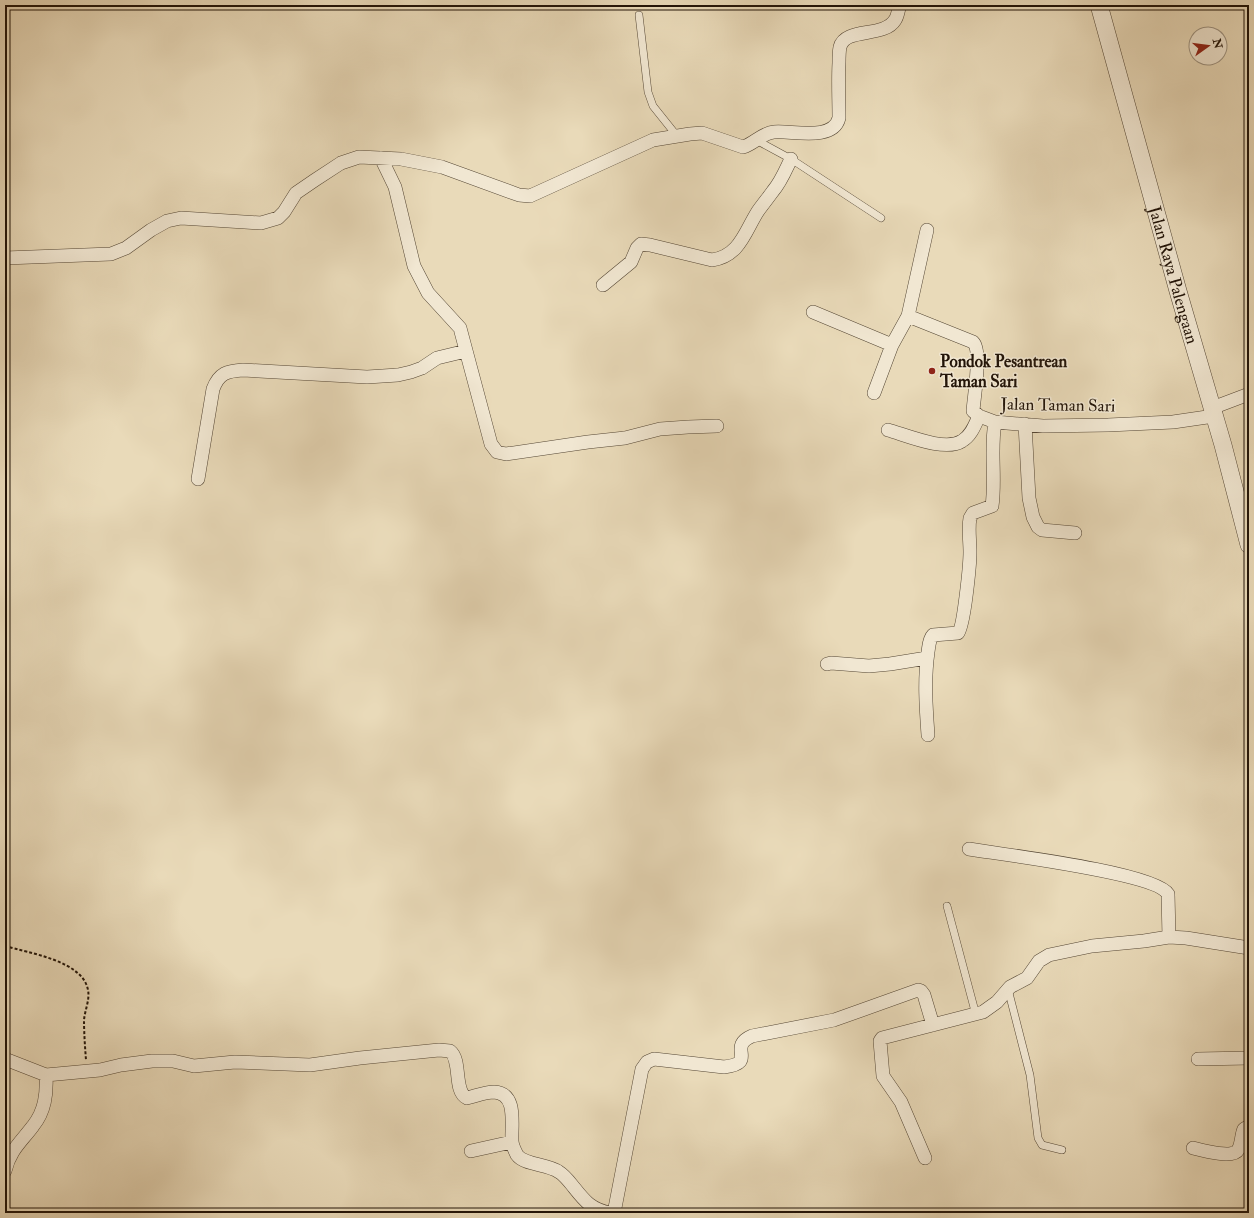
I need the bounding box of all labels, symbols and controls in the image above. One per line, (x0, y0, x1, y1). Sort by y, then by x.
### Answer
north arrow (1188, 26, 1228, 66)
text: N (1209, 36, 1225, 51)
street label: Jalan Raya Palengaan (1143, 203, 1203, 346)
place label: Pondok Pesantrean Taman Sari (939, 351, 1068, 392)
marker: Pondok Pesantrean Taman Sari (927, 366, 937, 376)
street label: Jalan Taman Sari (999, 393, 1116, 418)

